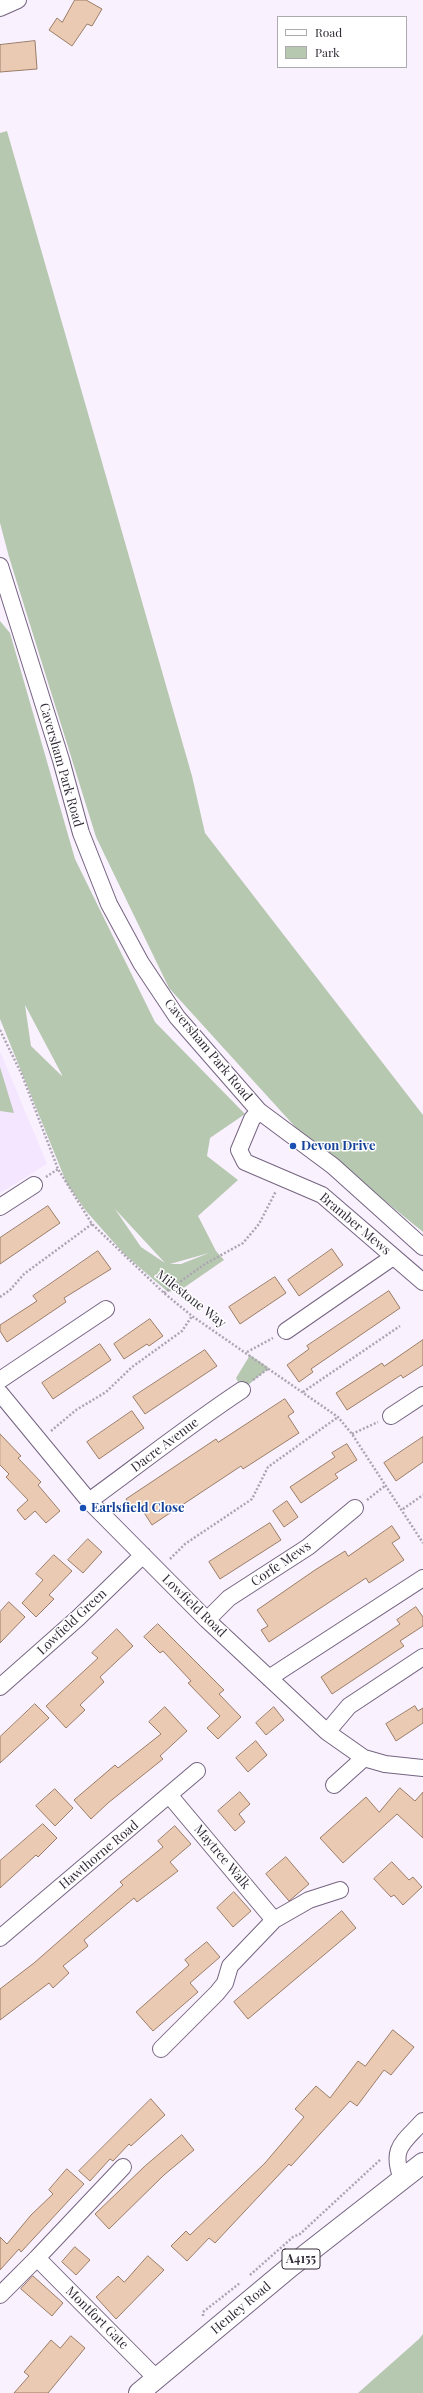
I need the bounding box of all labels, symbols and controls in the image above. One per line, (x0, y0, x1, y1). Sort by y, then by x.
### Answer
legend (277, 16, 407, 68)
text: Road (315, 24, 342, 40)
text: Park (315, 44, 340, 60)
street label: Caversham Park Road (36, 701, 86, 829)
street label: Caversham Park Road (161, 996, 255, 1104)
place label: Devon Drive (301, 1138, 375, 1154)
marker: Devon Drive (288, 1141, 298, 1151)
street label: Bramber Mews (316, 1190, 394, 1258)
street label: Milestone Way (153, 1267, 229, 1331)
street label: Dacre Avenue (128, 1415, 202, 1475)
place label: Earlsfield Close (91, 1500, 185, 1516)
marker: Earlsfield Close (78, 1503, 88, 1513)
street label: Corfe Mews (248, 1538, 314, 1590)
street label: Lowfield Road (159, 1571, 229, 1641)
street label: Lowfield Green (34, 1586, 110, 1658)
street label: Hawthorne Road (56, 1817, 142, 1893)
street label: Maytree Walk (191, 1822, 253, 1892)
road number: A4155 (282, 2249, 320, 2269)
street label: Henley Road (208, 2278, 274, 2338)
street label: Montfort Gate (62, 2283, 132, 2353)

